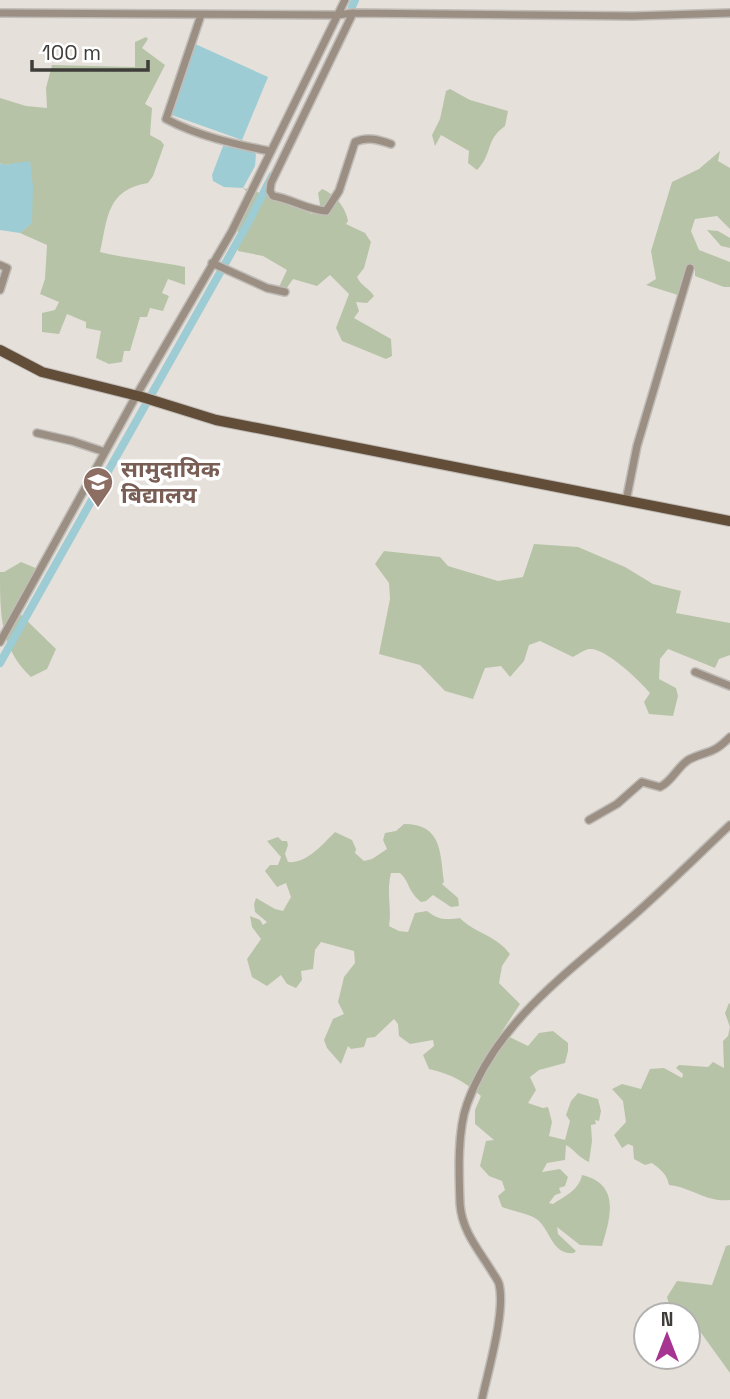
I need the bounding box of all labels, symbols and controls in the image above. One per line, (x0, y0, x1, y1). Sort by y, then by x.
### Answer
scale bar (32, 28, 147, 72)
text: 100 m (42, 39, 101, 66)
place label: सामुदायिक बिद्यालय (121, 454, 221, 510)
school or university icon: सामुदायिक बिद्यालय (81, 465, 115, 509)
north arrow (632, 1301, 702, 1371)
text: N (661, 1307, 673, 1332)

